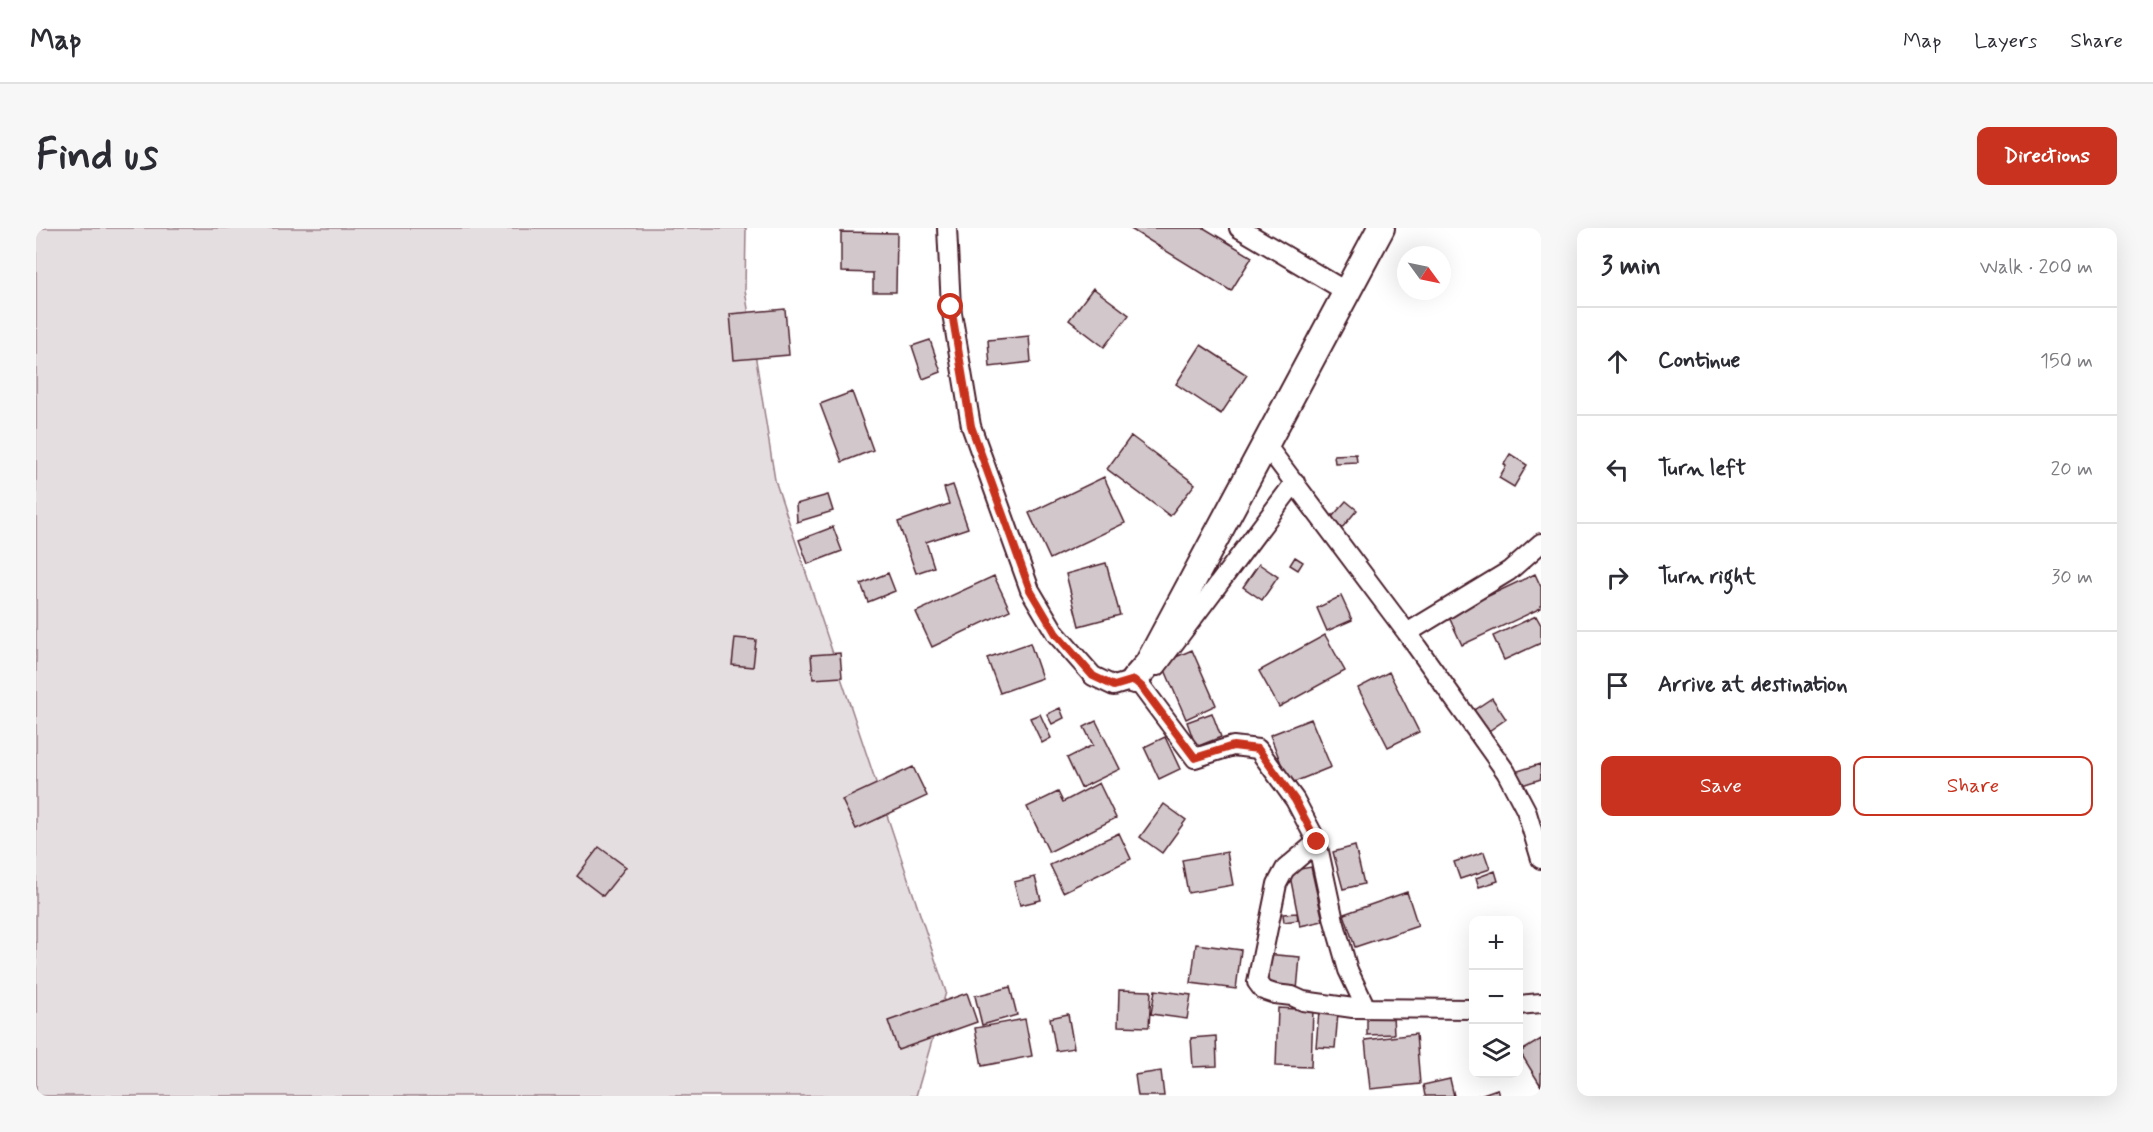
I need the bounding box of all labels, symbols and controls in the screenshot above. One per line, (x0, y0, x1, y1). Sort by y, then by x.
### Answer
text: Map (30, 23, 81, 60)
text: Map (1903, 27, 1941, 55)
text: Layers (1974, 27, 2037, 55)
text: Share (2070, 27, 2123, 55)
button: Directions (1977, 127, 2117, 185)
text: Find us (36, 129, 158, 184)
north arrow (1397, 246, 1451, 300)
text: 3 min (1601, 250, 1661, 284)
text: Walk · 200 m (1980, 254, 2093, 281)
route start (937, 293, 963, 319)
icon: ahead (1601, 345, 1634, 378)
text: Continue (1658, 347, 1740, 375)
text: 150 m (2040, 348, 2093, 375)
icon: left (1601, 453, 1634, 486)
text: Turn left (1658, 455, 1746, 483)
text: 20 m (2050, 456, 2093, 483)
icon: right (1601, 561, 1634, 594)
text: Turn right (1658, 563, 1756, 591)
text: 30 m (2051, 564, 2093, 591)
icon: arrive (1601, 669, 1634, 702)
text: Arrive at destination (1658, 671, 1848, 699)
button: Save (1601, 756, 1841, 816)
button: Share (1853, 756, 2093, 816)
route end (1303, 828, 1329, 854)
map controls (1469, 916, 1523, 1078)
button: + (1469, 916, 1523, 970)
button: − (1469, 970, 1523, 1024)
button: layers (1469, 1024, 1523, 1078)

